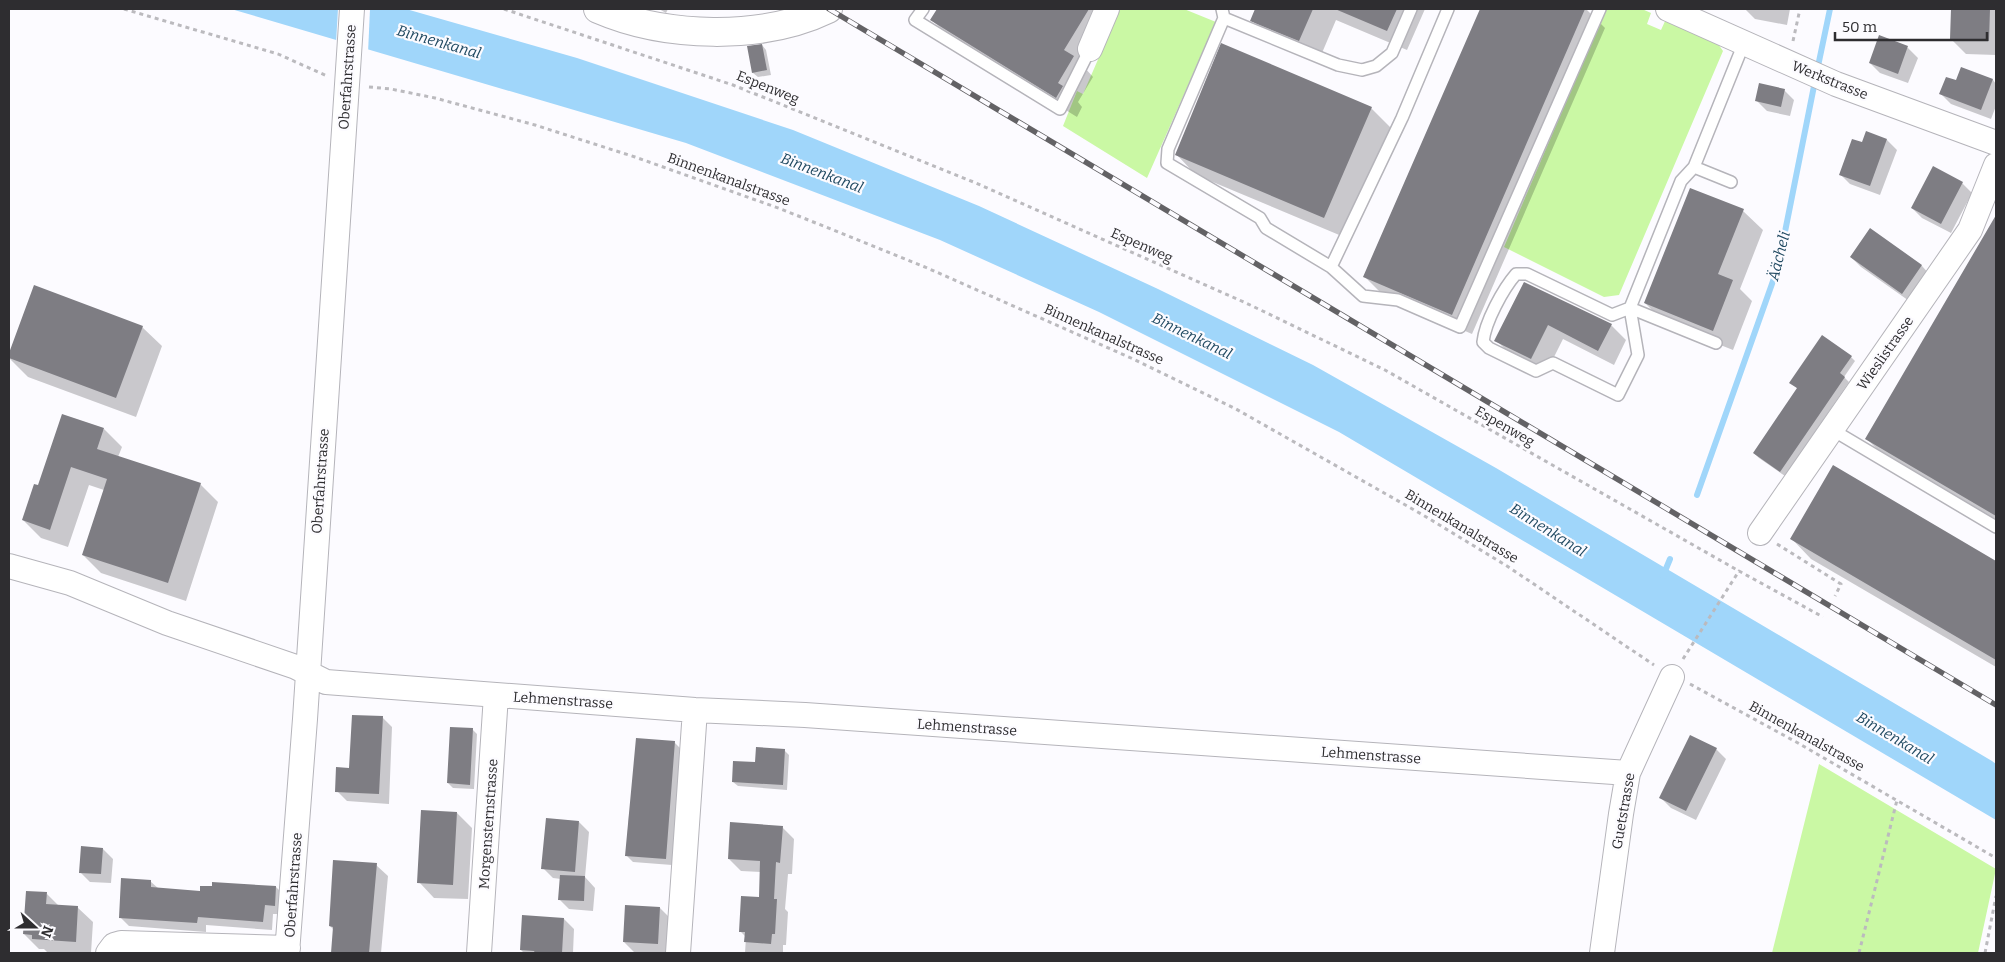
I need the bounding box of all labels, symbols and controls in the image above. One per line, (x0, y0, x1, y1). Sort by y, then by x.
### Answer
scale bar (1835, 10, 1988, 42)
text: 50 m (1842, 18, 1878, 36)
water label: Binnenkanal (395, 21, 483, 63)
street label: Oberfahrstrasse (335, 24, 360, 130)
street label: Werkstrasse (1789, 57, 1870, 103)
street label: Espenweg (734, 67, 802, 108)
street label: Binnenkanalstrasse (665, 149, 792, 210)
water label: Binnenkanal (778, 149, 866, 197)
street label: Espenweg (1108, 224, 1176, 267)
water label: Äächeli (1764, 229, 1794, 284)
street label: Binnenkanalstrasse (1041, 300, 1166, 368)
water label: Binnenkanal (1149, 309, 1235, 363)
street label: Wieslistrasse (1854, 313, 1917, 394)
street label: Espenweg (1472, 403, 1538, 450)
street label: Oberfahrstrasse (308, 428, 333, 534)
street label: Binnenkanalstrasse (1402, 486, 1521, 567)
water label: Binnenkanal (1507, 499, 1589, 561)
street label: Lehmenstrasse (512, 689, 613, 712)
street label: Binnenkanalstrasse (1746, 698, 1867, 775)
water label: Binnenkanal (1853, 708, 1937, 768)
street label: Lehmenstrasse (916, 716, 1017, 739)
street label: Lehmenstrasse (1320, 744, 1421, 767)
street label: Morgensternstrasse (475, 758, 502, 890)
street label: Guetstrasse (1608, 771, 1639, 851)
street label: Oberfahrstrasse (281, 832, 306, 938)
north arrow (10, 902, 60, 952)
text: N (37, 923, 57, 940)

